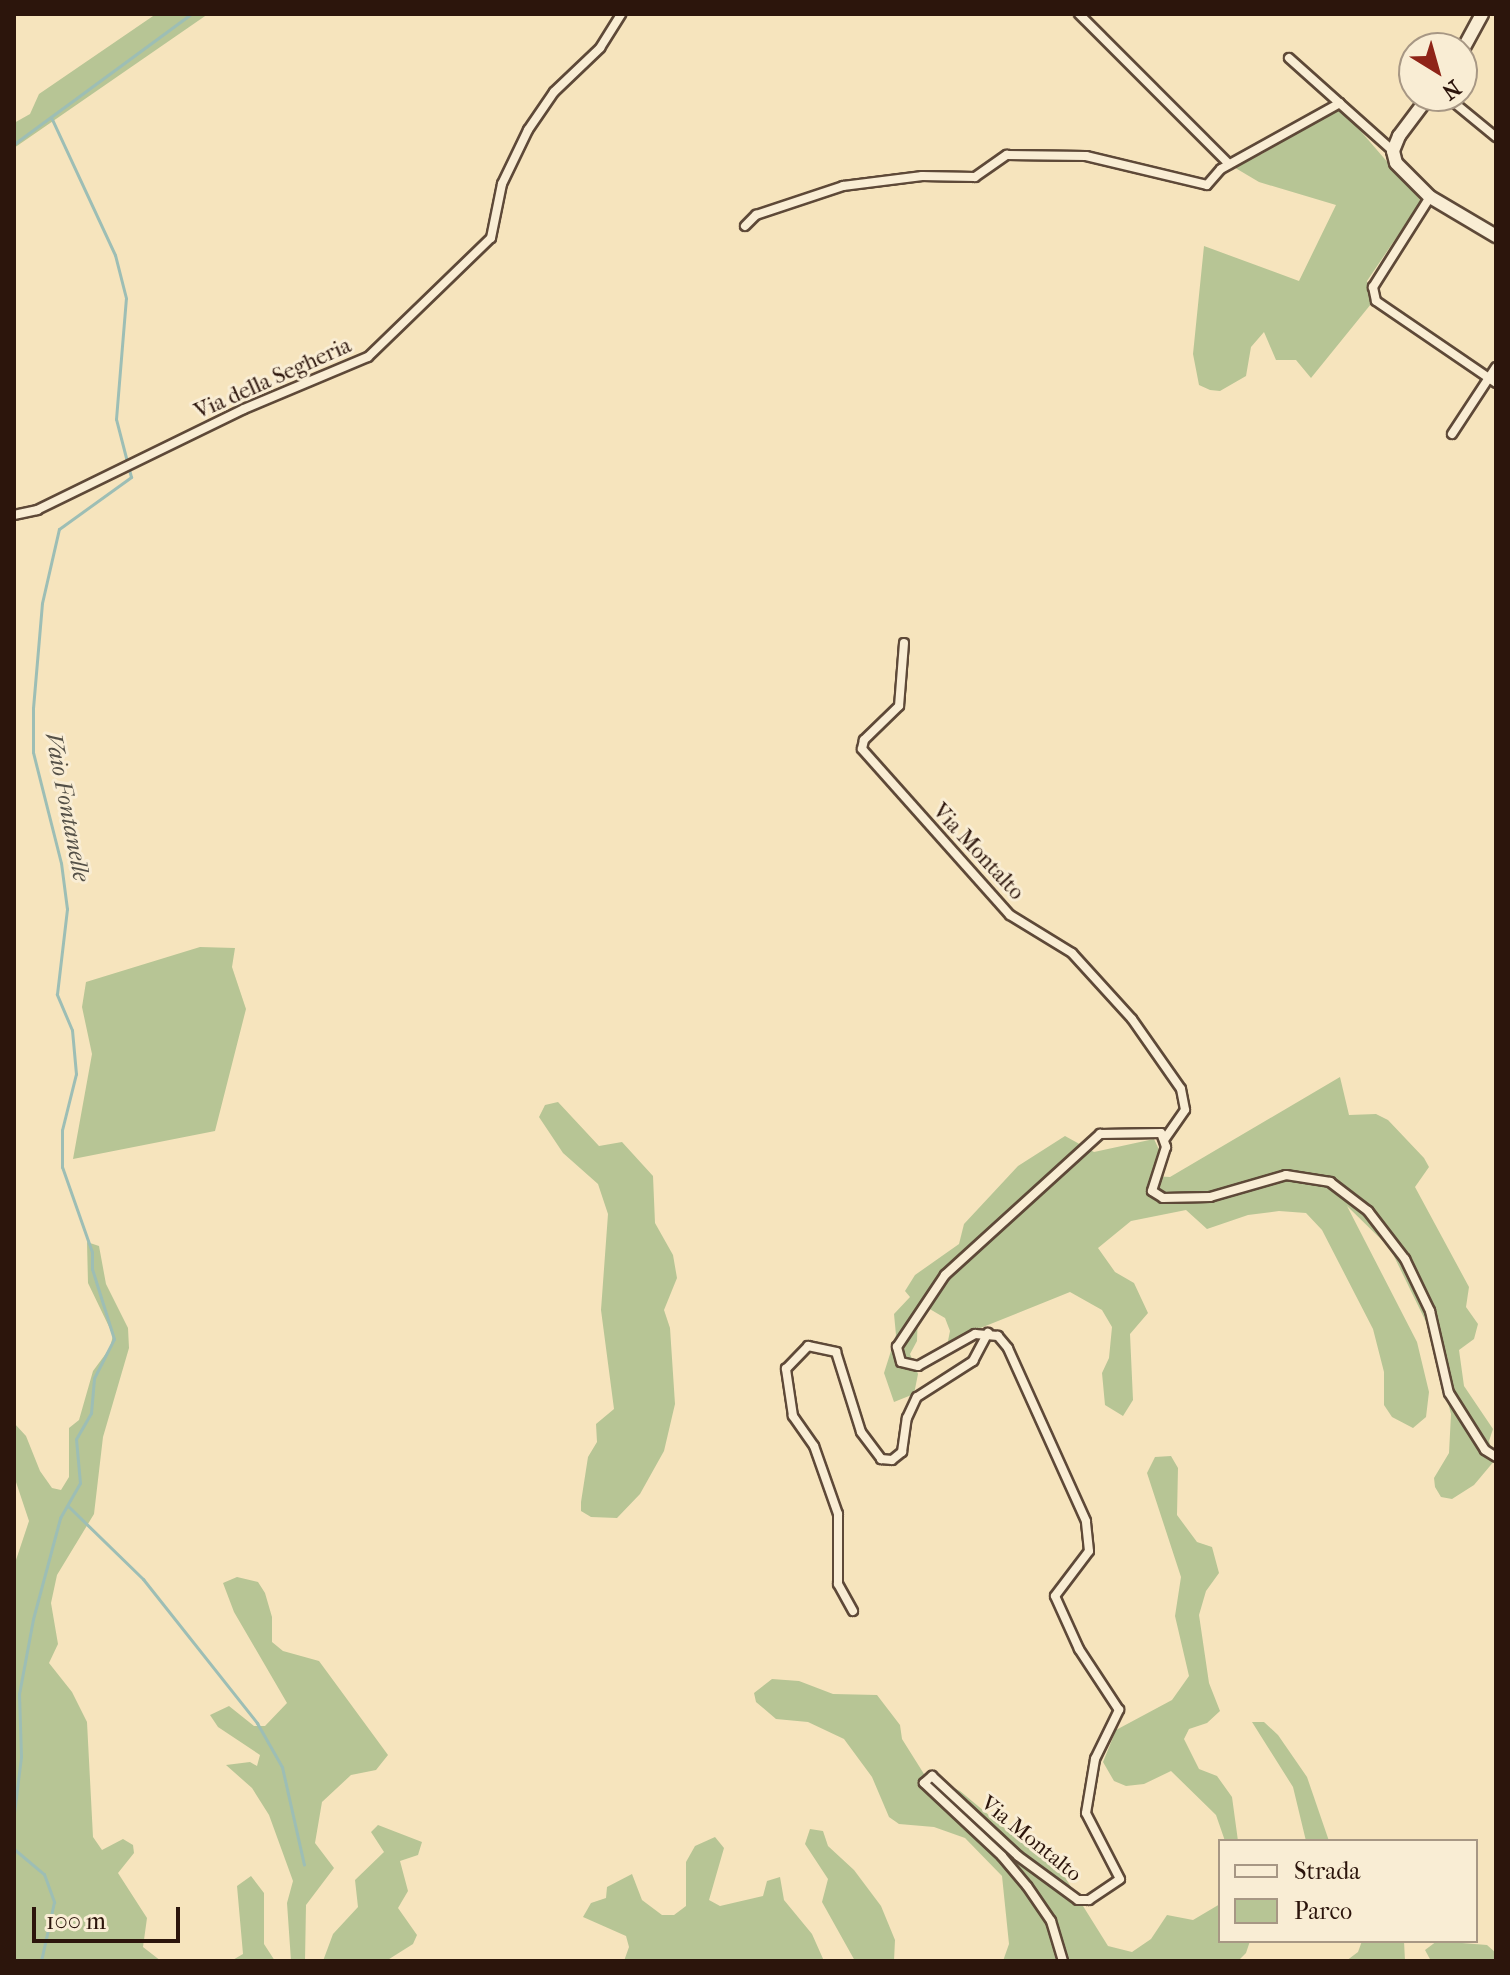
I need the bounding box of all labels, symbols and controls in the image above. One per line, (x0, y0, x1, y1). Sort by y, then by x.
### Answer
north arrow (1398, 32, 1478, 112)
text: N (1437, 74, 1466, 105)
street label: Via della Segheria (191, 333, 355, 425)
water label: Vaio Fontanelle (38, 730, 96, 884)
street label: Via Montalto (927, 798, 1029, 906)
street label: Via Montalto (975, 1790, 1087, 1888)
legend (1218, 1839, 1478, 1943)
text: Strada (1294, 1857, 1360, 1885)
scale bar (36, 1891, 184, 1941)
text: Parco (1294, 1897, 1352, 1925)
text: 100 m (46, 1907, 106, 1935)

